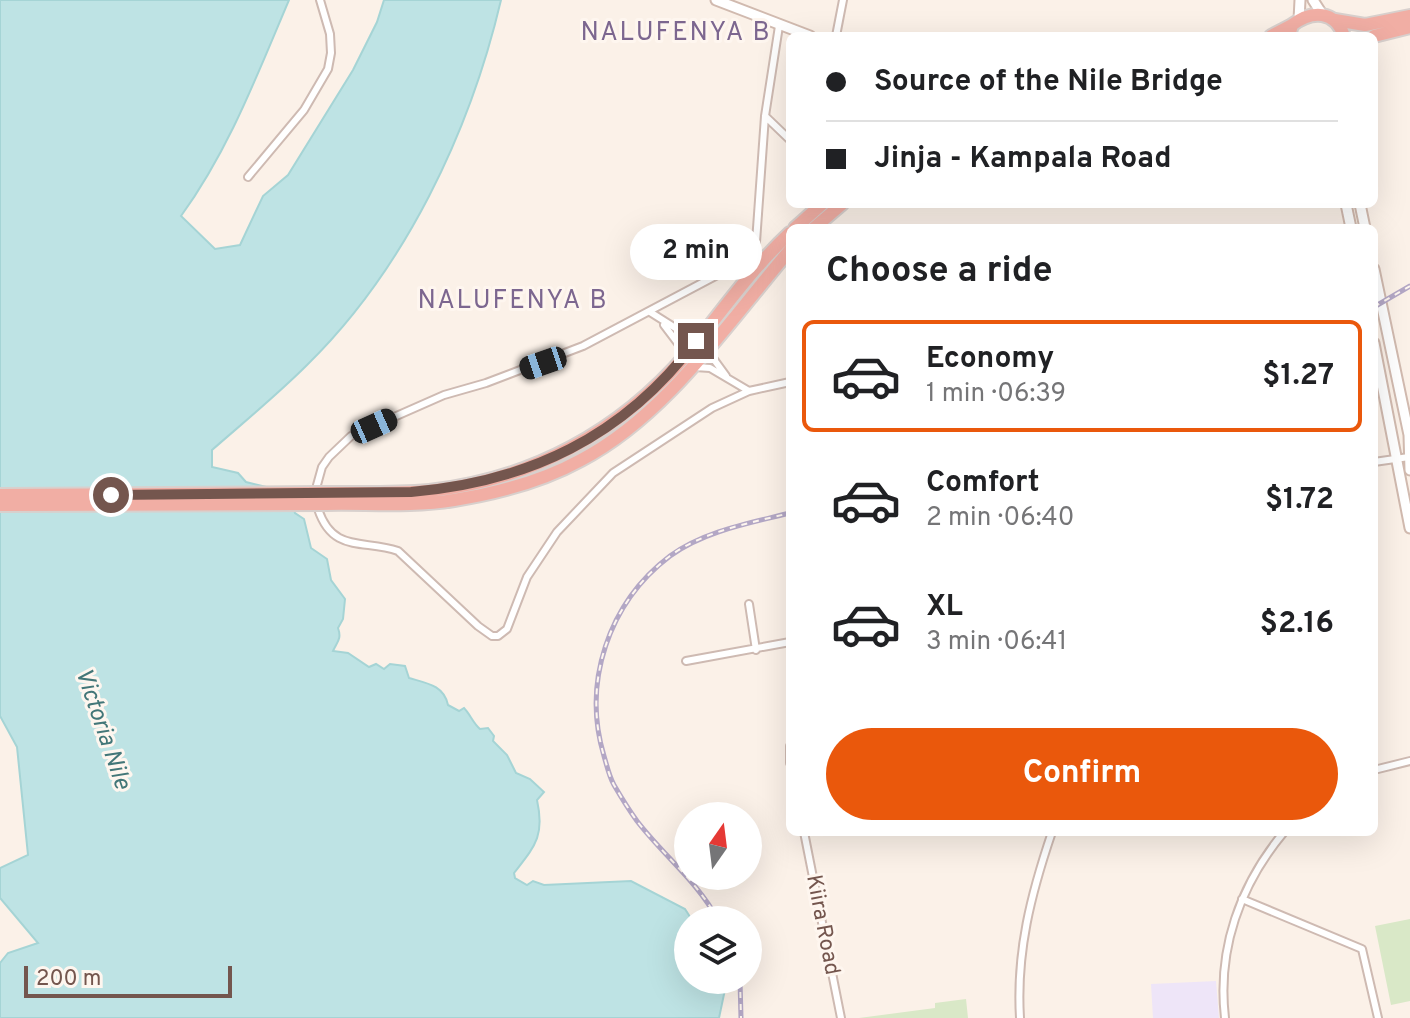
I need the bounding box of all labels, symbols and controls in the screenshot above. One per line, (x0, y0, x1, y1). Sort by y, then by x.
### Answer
district label: NALUFENYA B (580, 17, 772, 50)
text: Source of the Nile Bridge (874, 64, 1223, 101)
text: Jinja - Kampala Road (874, 141, 1172, 178)
callout: 2 min (630, 225, 762, 281)
text: 2 min (662, 235, 730, 268)
text: Choose a ride (826, 249, 1052, 295)
district label: NALUFENYA B (417, 285, 609, 318)
route end (678, 323, 714, 359)
icon: car (830, 340, 902, 412)
text: Economy (926, 341, 1054, 378)
car (516, 344, 570, 382)
text: $1.27 (1262, 358, 1334, 395)
text: 1 min · 06:39 (926, 378, 1066, 411)
car (347, 405, 401, 447)
icon: car (830, 464, 902, 536)
text: Comfort (926, 465, 1039, 502)
route start (93, 477, 129, 513)
text: $1.72 (1265, 482, 1334, 519)
text: 2 min · 06:40 (926, 502, 1074, 535)
icon: car (830, 588, 902, 660)
text: XL (926, 589, 963, 626)
text: $2.16 (1260, 606, 1334, 643)
text: 3 min · 06:41 (926, 626, 1067, 659)
water label: Victoria Nile (67, 664, 137, 794)
button: Confirm (826, 728, 1338, 820)
north arrow (674, 802, 762, 890)
map controls (674, 802, 762, 994)
street label: Kiira Road (799, 873, 845, 977)
button: layers (674, 906, 762, 994)
scale bar (24, 962, 232, 998)
text: 200 m (36, 966, 101, 993)

